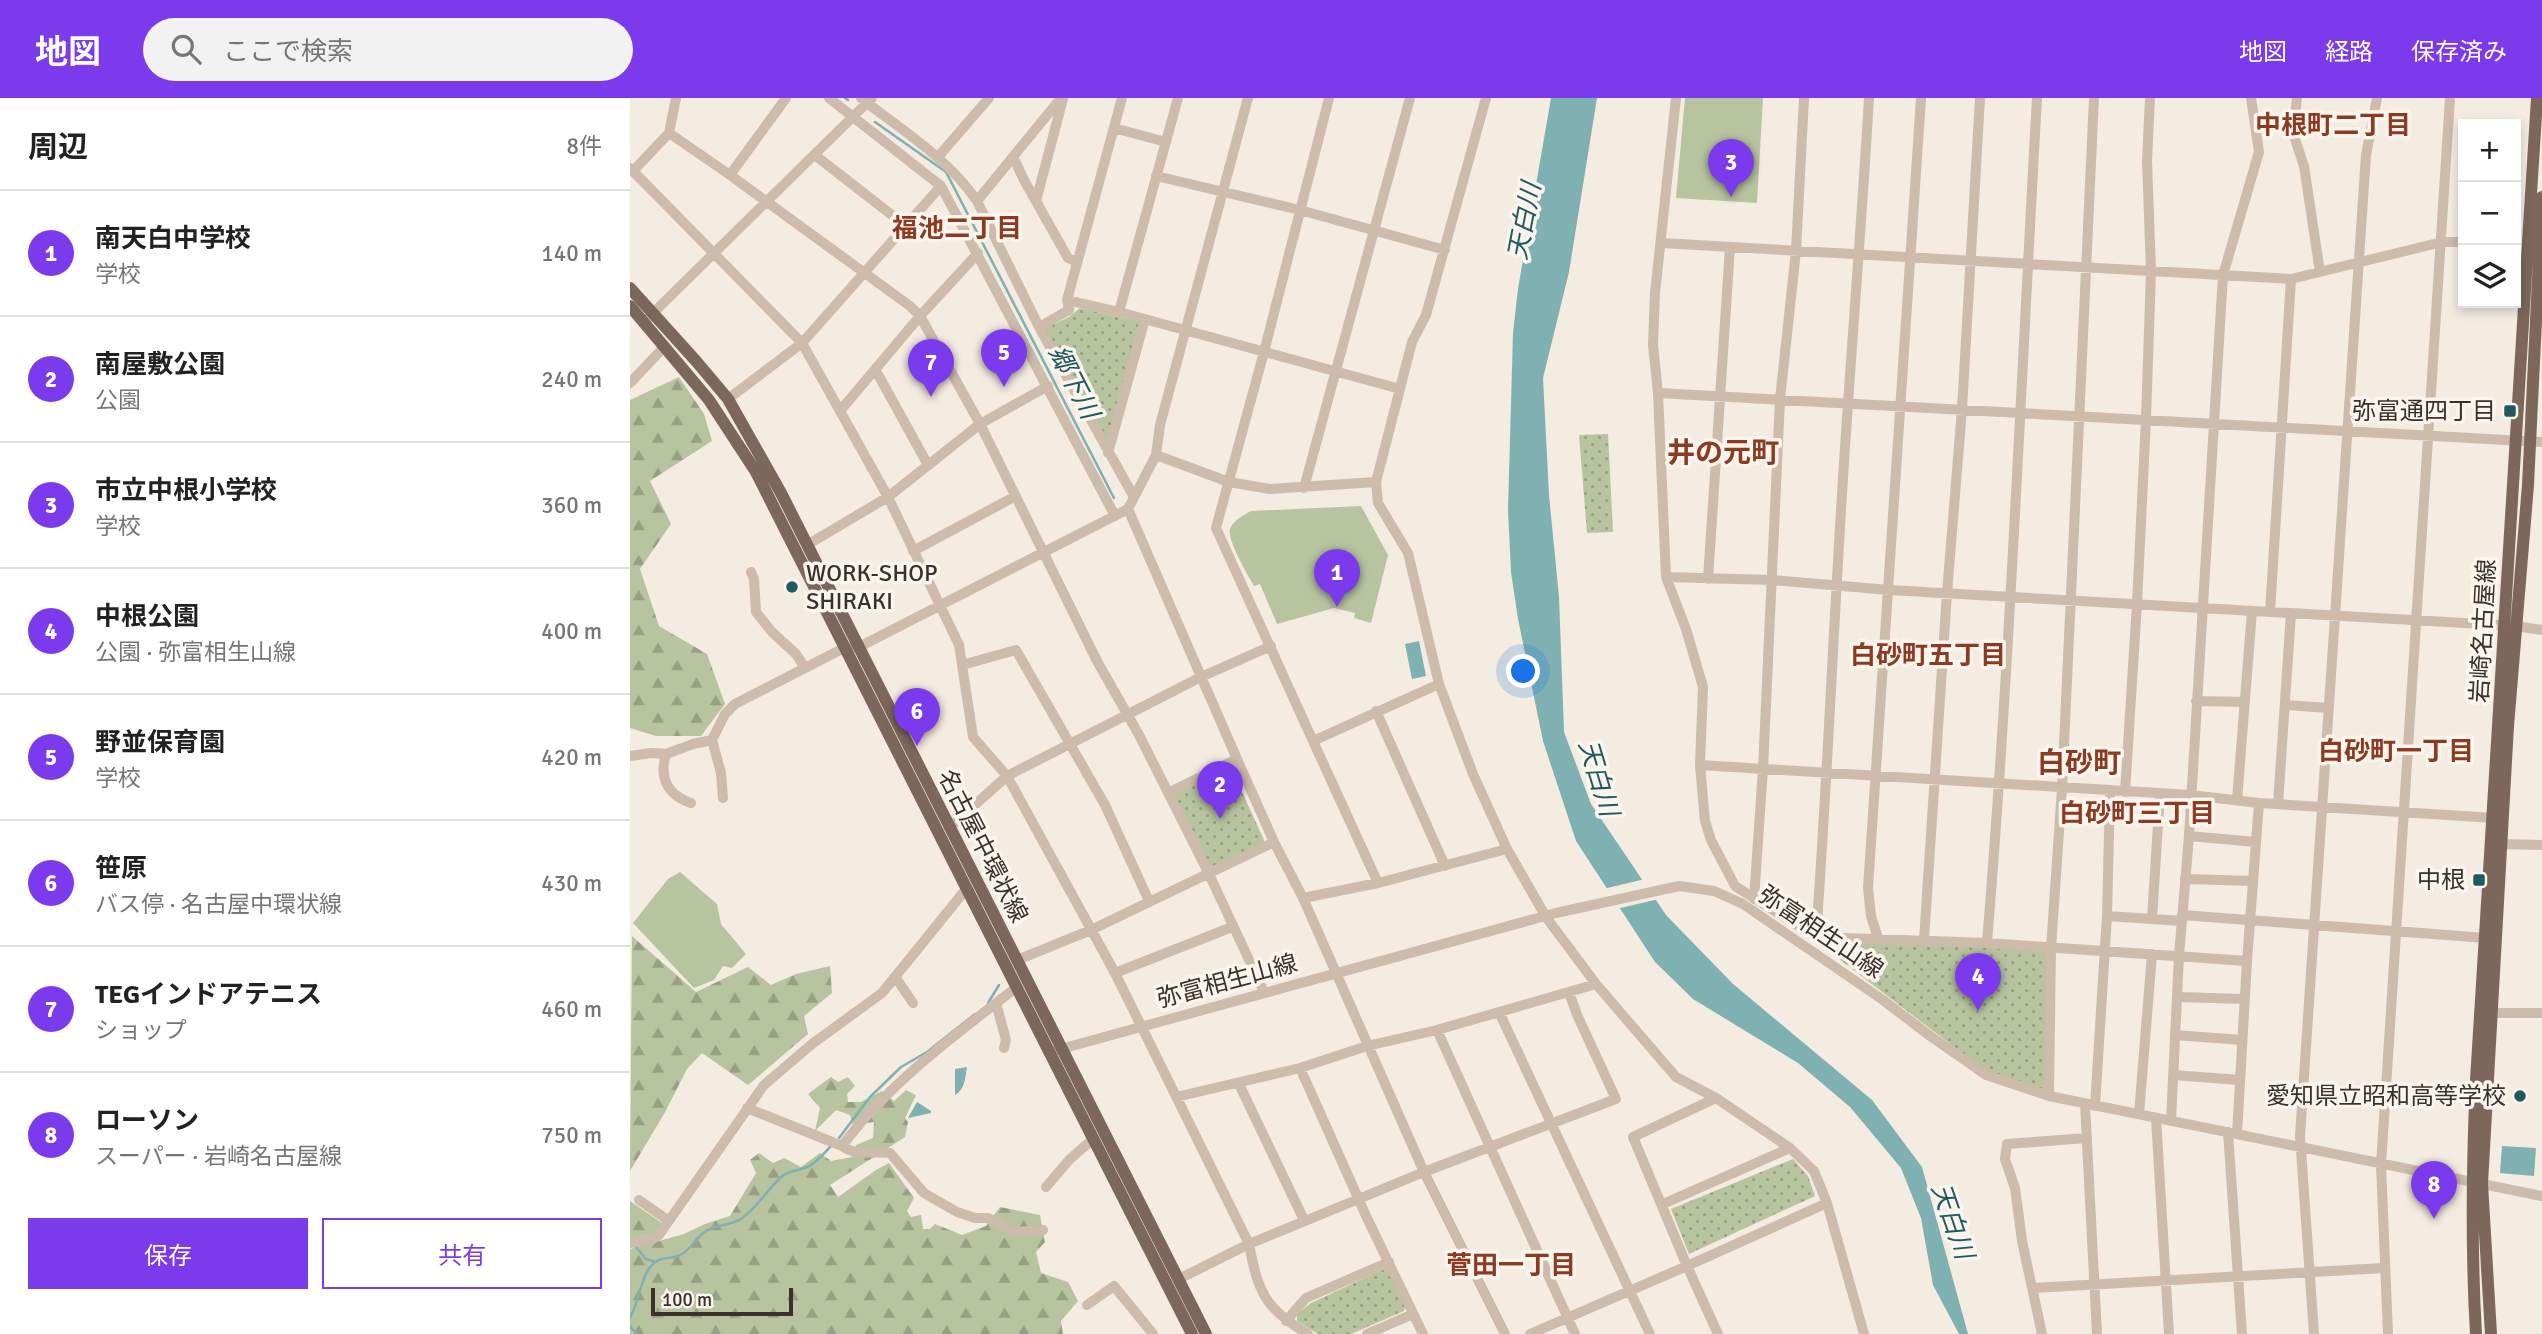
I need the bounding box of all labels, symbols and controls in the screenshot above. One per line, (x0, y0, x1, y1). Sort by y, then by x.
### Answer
search box (143, 18, 633, 81)
icon: search (167, 30, 205, 68)
text: 地図 (35, 32, 101, 73)
text: ここで検索 (223, 36, 353, 68)
text: 地図 (2239, 37, 2287, 67)
text: 経路 (2325, 37, 2373, 67)
text: 保存済み (2411, 37, 2507, 67)
district label: 中根町二丁目 (2255, 110, 2411, 142)
map controls (2458, 119, 2521, 308)
button: + (2458, 119, 2521, 182)
text: 周辺 (28, 129, 88, 166)
text: 8件 (567, 132, 602, 161)
pin: 3 (1708, 139, 1754, 197)
water label: 天白川 (1502, 177, 1549, 263)
button: − (2458, 182, 2521, 245)
district label: 福池二丁目 (892, 213, 1022, 245)
text: 南天白中学校 (95, 223, 251, 255)
text: 1 (45, 239, 57, 268)
text: 140 m (541, 239, 602, 268)
button: layers (2458, 245, 2521, 308)
text: 学校 (95, 260, 141, 289)
pin: 5 (981, 329, 1027, 387)
pin: 7 (908, 339, 954, 397)
water label: 郷下川 (1041, 340, 1106, 427)
text: 南屋敷公園 (95, 349, 225, 381)
text: 2 (45, 365, 57, 394)
text: 240 m (541, 365, 602, 394)
text: 公園 (95, 386, 141, 415)
place label: 弥富通四丁目 (2352, 396, 2496, 426)
marker: 弥富通四丁目 (2502, 403, 2518, 419)
district label: 井の元町 (1667, 436, 1779, 470)
text: 市立中根小学校 (95, 475, 277, 507)
text: 3 (45, 491, 57, 520)
text: 360 m (541, 491, 602, 520)
text: 学校 (95, 512, 141, 541)
pin: 1 (1314, 549, 1360, 607)
place label: WORK-SHOP SHIRAKI (806, 558, 938, 616)
street label: 岩崎名古屋線 (2464, 558, 2502, 704)
marker: WORK-SHOP SHIRAKI (784, 579, 800, 595)
text: 中根公園 (95, 601, 199, 633)
text: 4 (45, 617, 57, 646)
text: 400 m (541, 617, 602, 646)
text: 公園 · 弥富相生山線 (95, 638, 296, 667)
district label: 白砂町五丁目 (1850, 640, 2006, 672)
your location (1506, 654, 1540, 688)
pin: 6 (894, 688, 940, 746)
text: 野並保育園 (95, 727, 225, 759)
water label: 天白川 (1571, 736, 1626, 823)
district label: 白砂町一丁目 (2318, 736, 2474, 768)
text: 5 (45, 743, 57, 772)
text: 420 m (541, 743, 602, 772)
district label: 白砂町 (2037, 746, 2121, 780)
pin: 2 (1197, 761, 1243, 819)
text: 学校 (95, 764, 141, 793)
street label: 名古屋中環状線 (931, 764, 1035, 928)
district label: 白砂町三丁目 (2059, 798, 2215, 830)
text: 笹原 (95, 853, 147, 885)
place label: 中根 (2417, 865, 2465, 895)
text: 6 (45, 869, 57, 898)
text: 430 m (541, 869, 602, 898)
marker: 中根 (2471, 872, 2487, 888)
street label: 弥富相生山線 (1753, 879, 1889, 985)
text: バス停 · 名古屋中環状線 (95, 890, 342, 919)
street label: 弥富相生山線 (1154, 948, 1300, 1014)
pin: 4 (1955, 953, 2001, 1011)
text: TEGインドアテニス (95, 979, 322, 1011)
text: 7 (45, 995, 57, 1024)
text: 460 m (541, 995, 602, 1024)
text: ショップ (95, 1016, 187, 1045)
place label: 愛知県立昭和高等学校 (2266, 1081, 2506, 1111)
marker: 愛知県立昭和高等学校 (2512, 1088, 2528, 1104)
text: ローソン (95, 1105, 199, 1137)
text: 8 (45, 1121, 57, 1150)
text: 750 m (541, 1121, 602, 1150)
text: スーパー · 岩崎名古屋線 (95, 1142, 342, 1171)
pin: 8 (2411, 1161, 2457, 1219)
water label: 天白川 (1924, 1179, 1981, 1266)
button: 保存 (28, 1218, 308, 1289)
button: 共有 (322, 1218, 602, 1289)
district label: 菅田一丁目 (1446, 1250, 1576, 1282)
scale bar (651, 1285, 793, 1317)
text: 100 m (662, 1288, 712, 1312)

